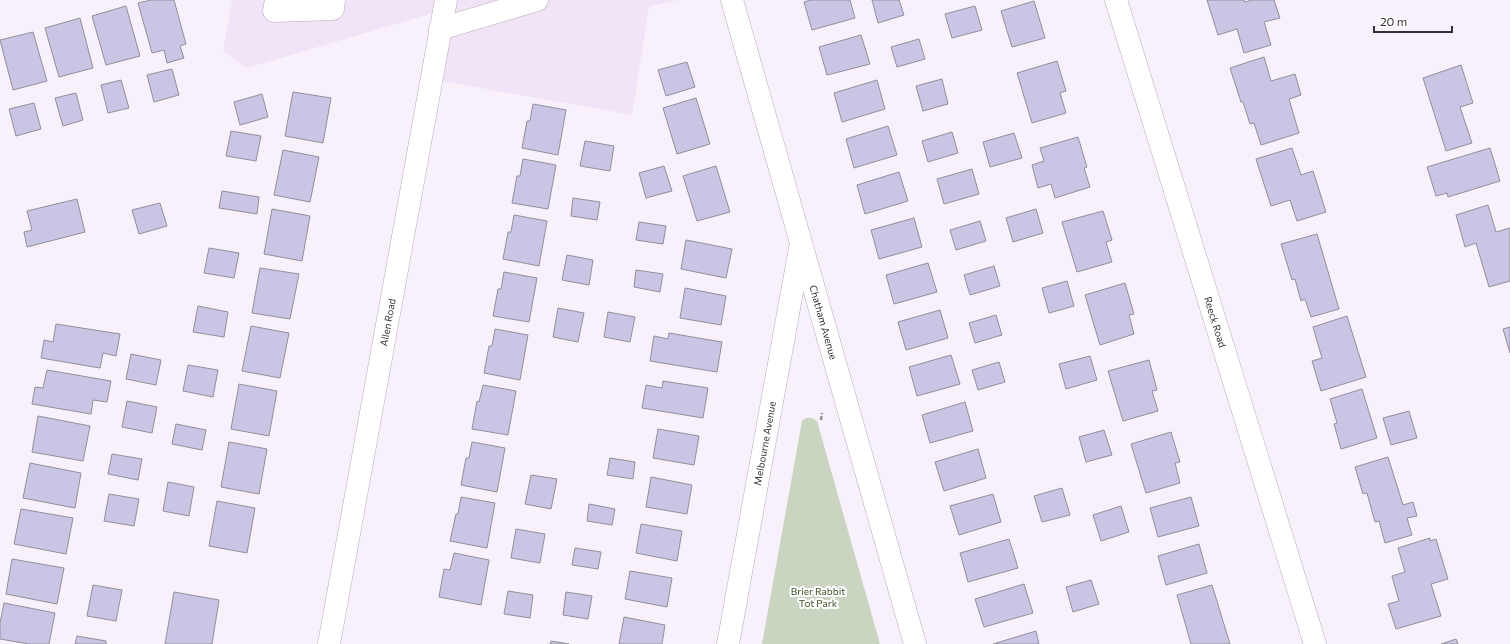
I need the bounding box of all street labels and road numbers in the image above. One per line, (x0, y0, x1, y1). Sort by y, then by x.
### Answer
street label: Chatham Avenue (807, 284, 840, 361)
street label: Reeck Road (1202, 295, 1229, 349)
street label: Allen Road (377, 297, 398, 347)
street label: Melbourne Avenue (751, 400, 778, 486)

